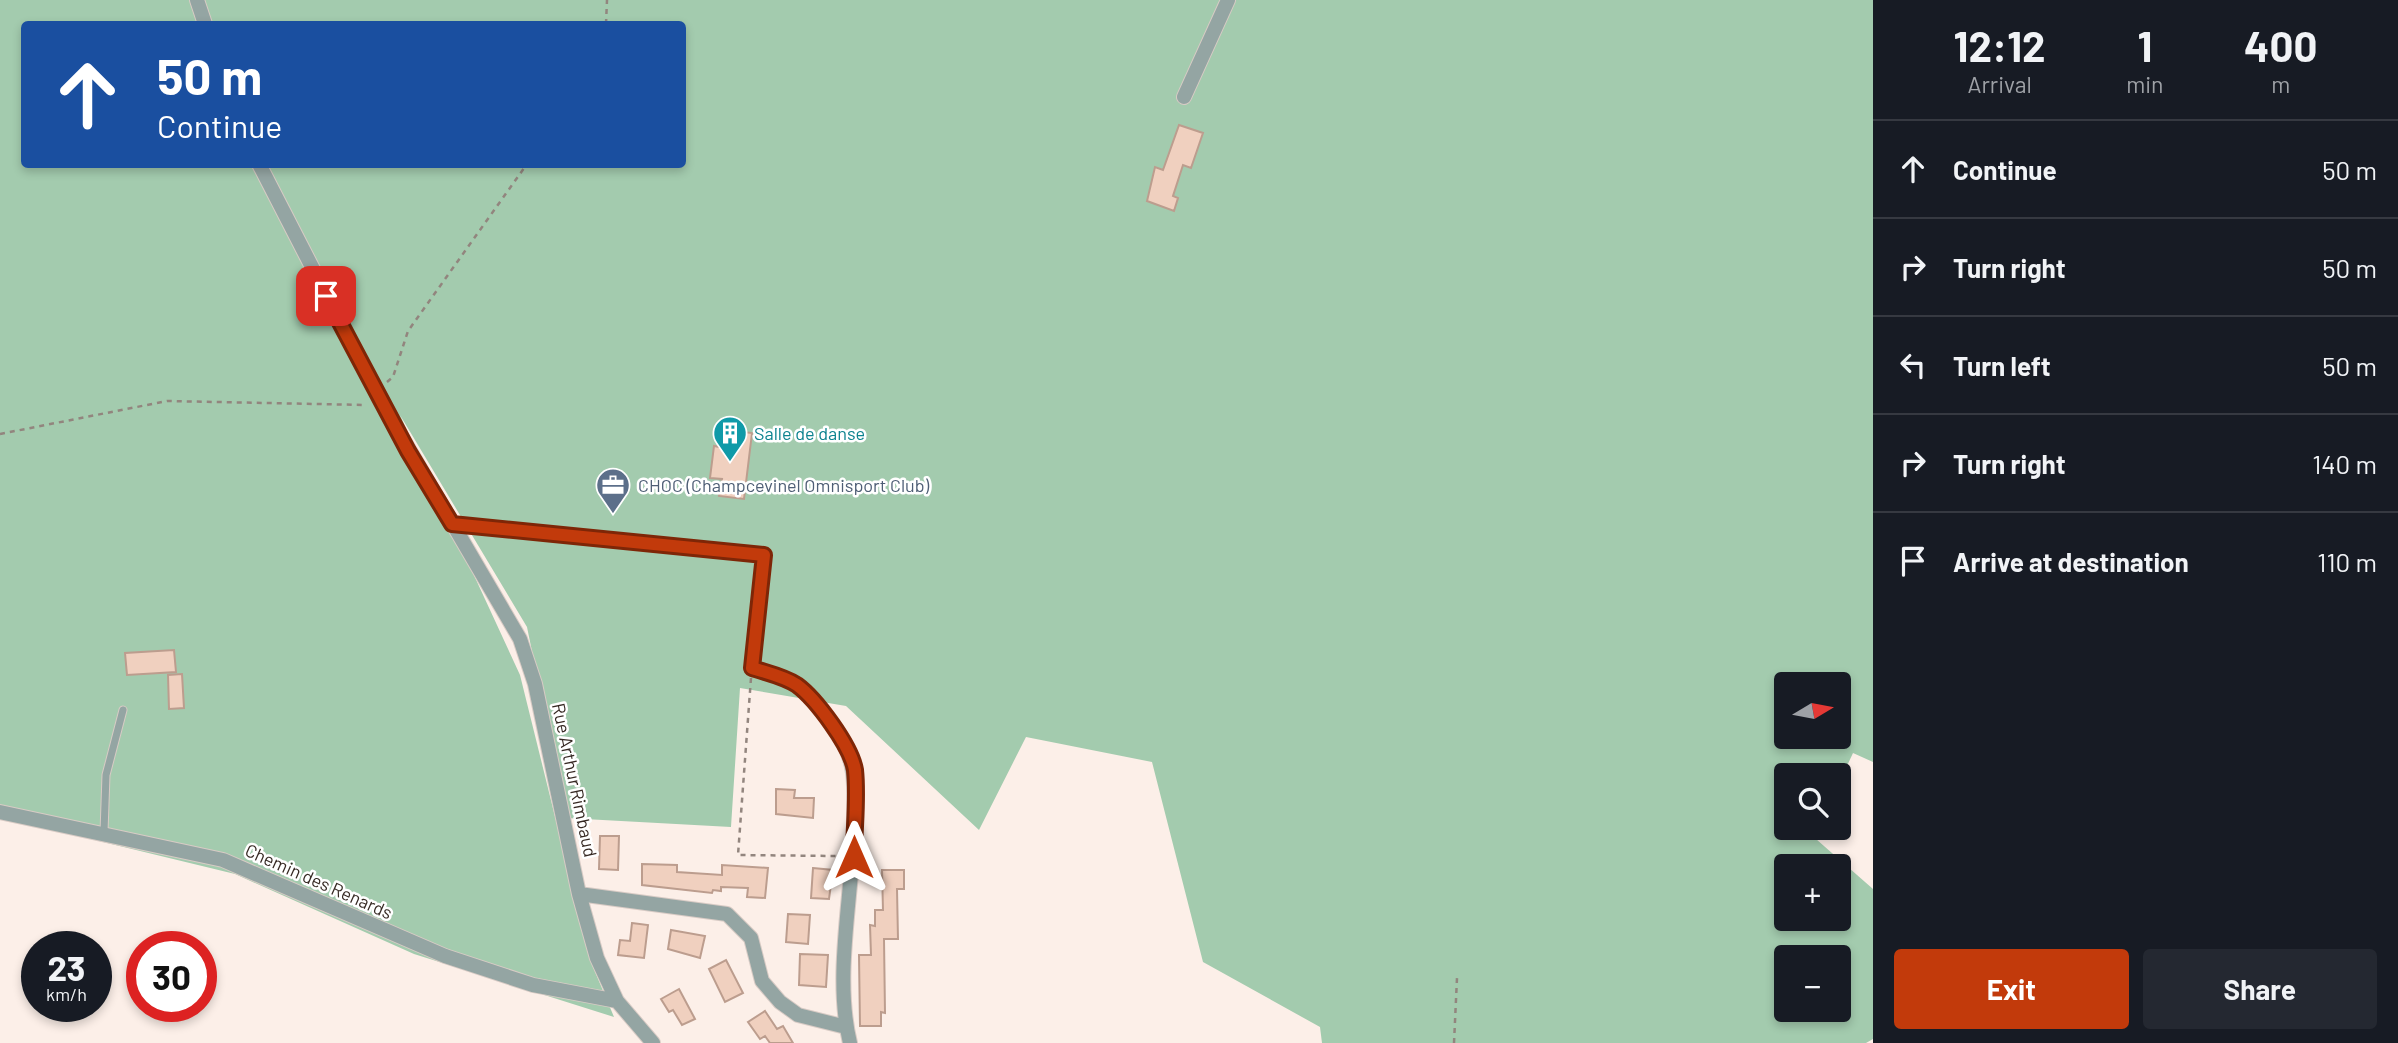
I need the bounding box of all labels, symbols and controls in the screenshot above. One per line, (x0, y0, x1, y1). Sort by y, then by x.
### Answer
text: 12:12 (1954, 20, 2046, 70)
text: 1 (2137, 20, 2152, 70)
text: 400 (2244, 20, 2317, 70)
text: 50 m (157, 46, 262, 105)
icon: ahead (42, 49, 133, 140)
text: Arrival (1967, 70, 2032, 98)
text: min (2126, 70, 2164, 98)
text: m (2271, 70, 2290, 98)
text: Continue (157, 106, 282, 144)
icon: ahead (1894, 150, 1932, 188)
text: Continue (1953, 154, 2057, 185)
text: 50 m (2322, 154, 2377, 185)
icon: right (1894, 248, 1932, 286)
text: Turn right (1953, 252, 2066, 283)
text: 50 m (2322, 252, 2377, 283)
pin (296, 266, 356, 326)
icon: arrive (307, 277, 345, 315)
icon: left (1894, 346, 1932, 384)
text: Turn left (1953, 350, 2051, 381)
text: 50 m (2322, 350, 2377, 381)
building icon: Salle de danse (711, 414, 749, 463)
place label: Salle de danse (754, 422, 865, 444)
icon: right (1894, 444, 1932, 482)
text: Turn right (1953, 448, 2066, 479)
text: 140 m (2312, 448, 2377, 479)
office icon: CHOC (Champcevinel Omnisport Club) (594, 466, 632, 515)
place label: CHOC (Champcevinel Omnisport Club) (638, 474, 930, 496)
icon: arrive (1894, 542, 1932, 580)
text: Arrive at destination (1953, 546, 2189, 577)
text: 110 m (2317, 546, 2377, 577)
north arrow (1774, 672, 1852, 749)
map controls (1774, 672, 1851, 1022)
street label: Rue Arthur Rimbaud (548, 701, 602, 859)
button: search (1774, 763, 1851, 840)
position arrow (817, 820, 891, 894)
street label: Chemin des Renards (242, 839, 396, 923)
button: + (1774, 854, 1851, 931)
speed limit sign: 30 (126, 931, 217, 1022)
button: − (1774, 945, 1851, 1022)
text: 23 (47, 946, 86, 988)
button: Exit (1894, 949, 2129, 1029)
button: Share (2143, 949, 2377, 1029)
text: km/h (46, 983, 87, 1005)

